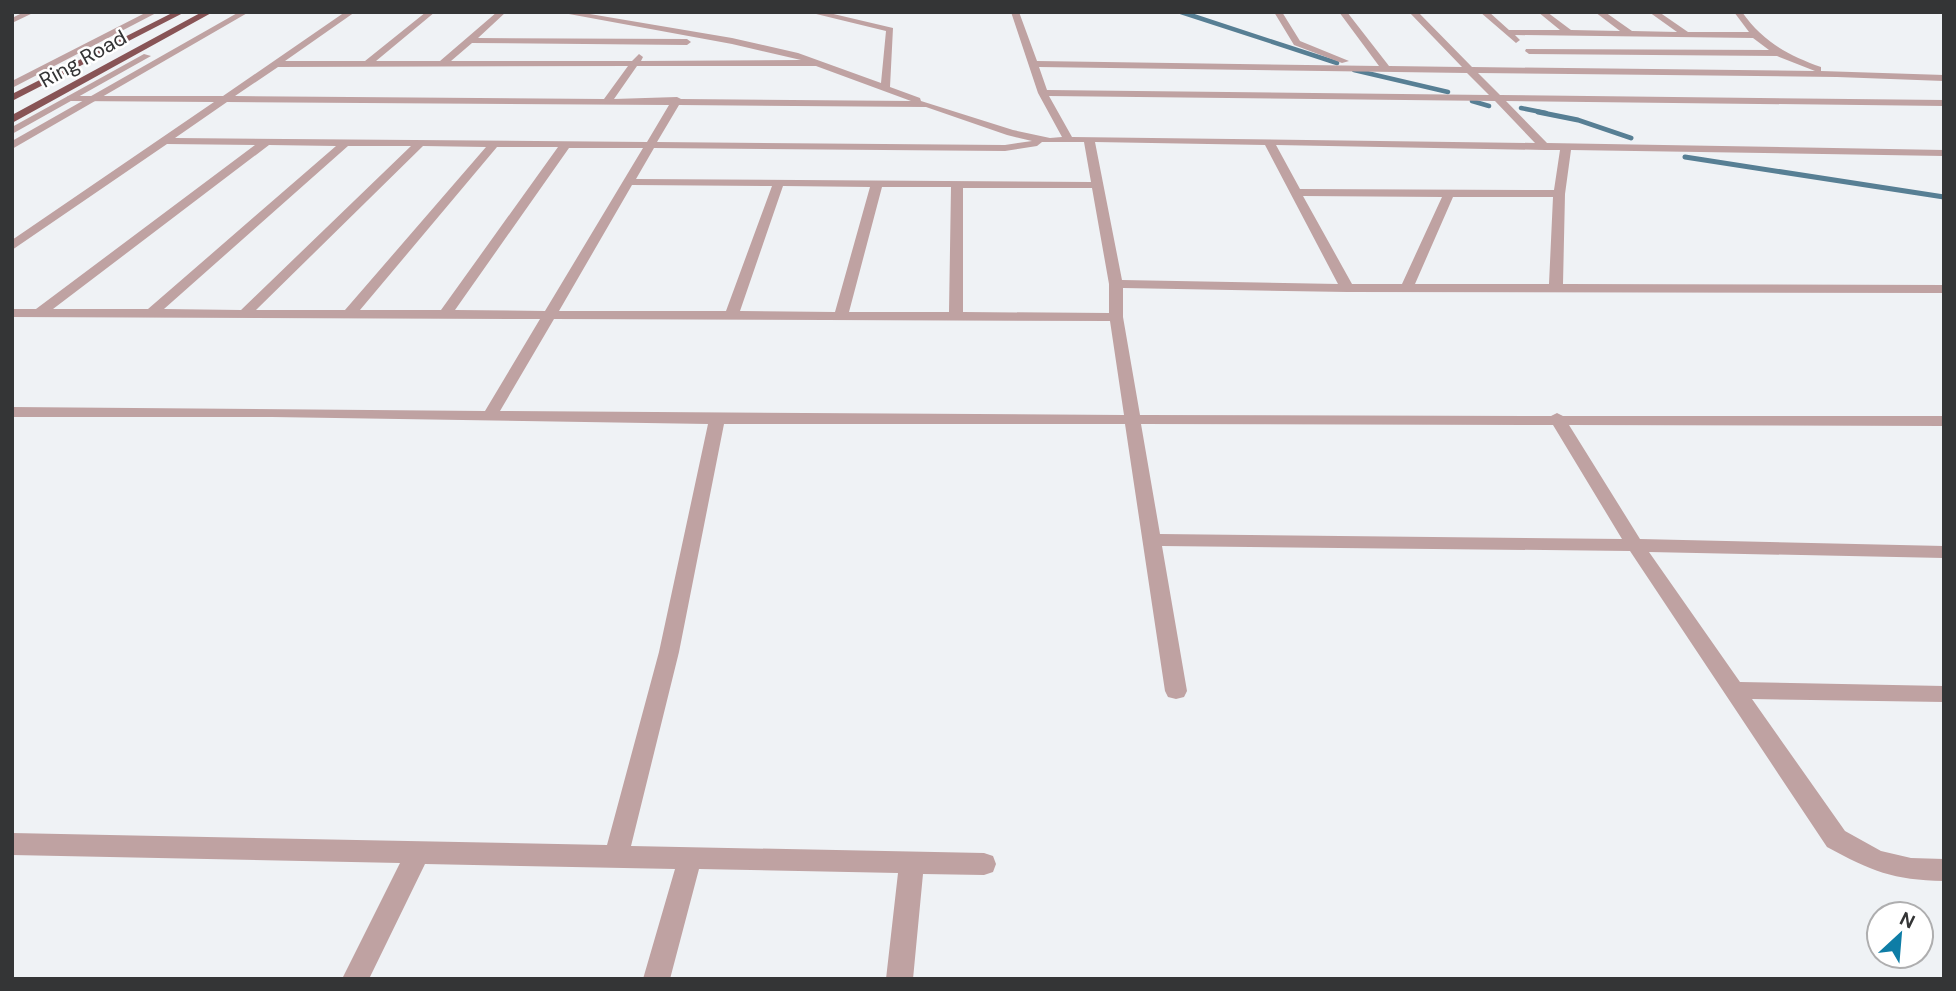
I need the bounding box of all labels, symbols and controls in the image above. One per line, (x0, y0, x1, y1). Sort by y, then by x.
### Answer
street label: Ring Road (34, 24, 132, 94)
north arrow (1865, 900, 1935, 970)
text: N (1896, 906, 1919, 934)

